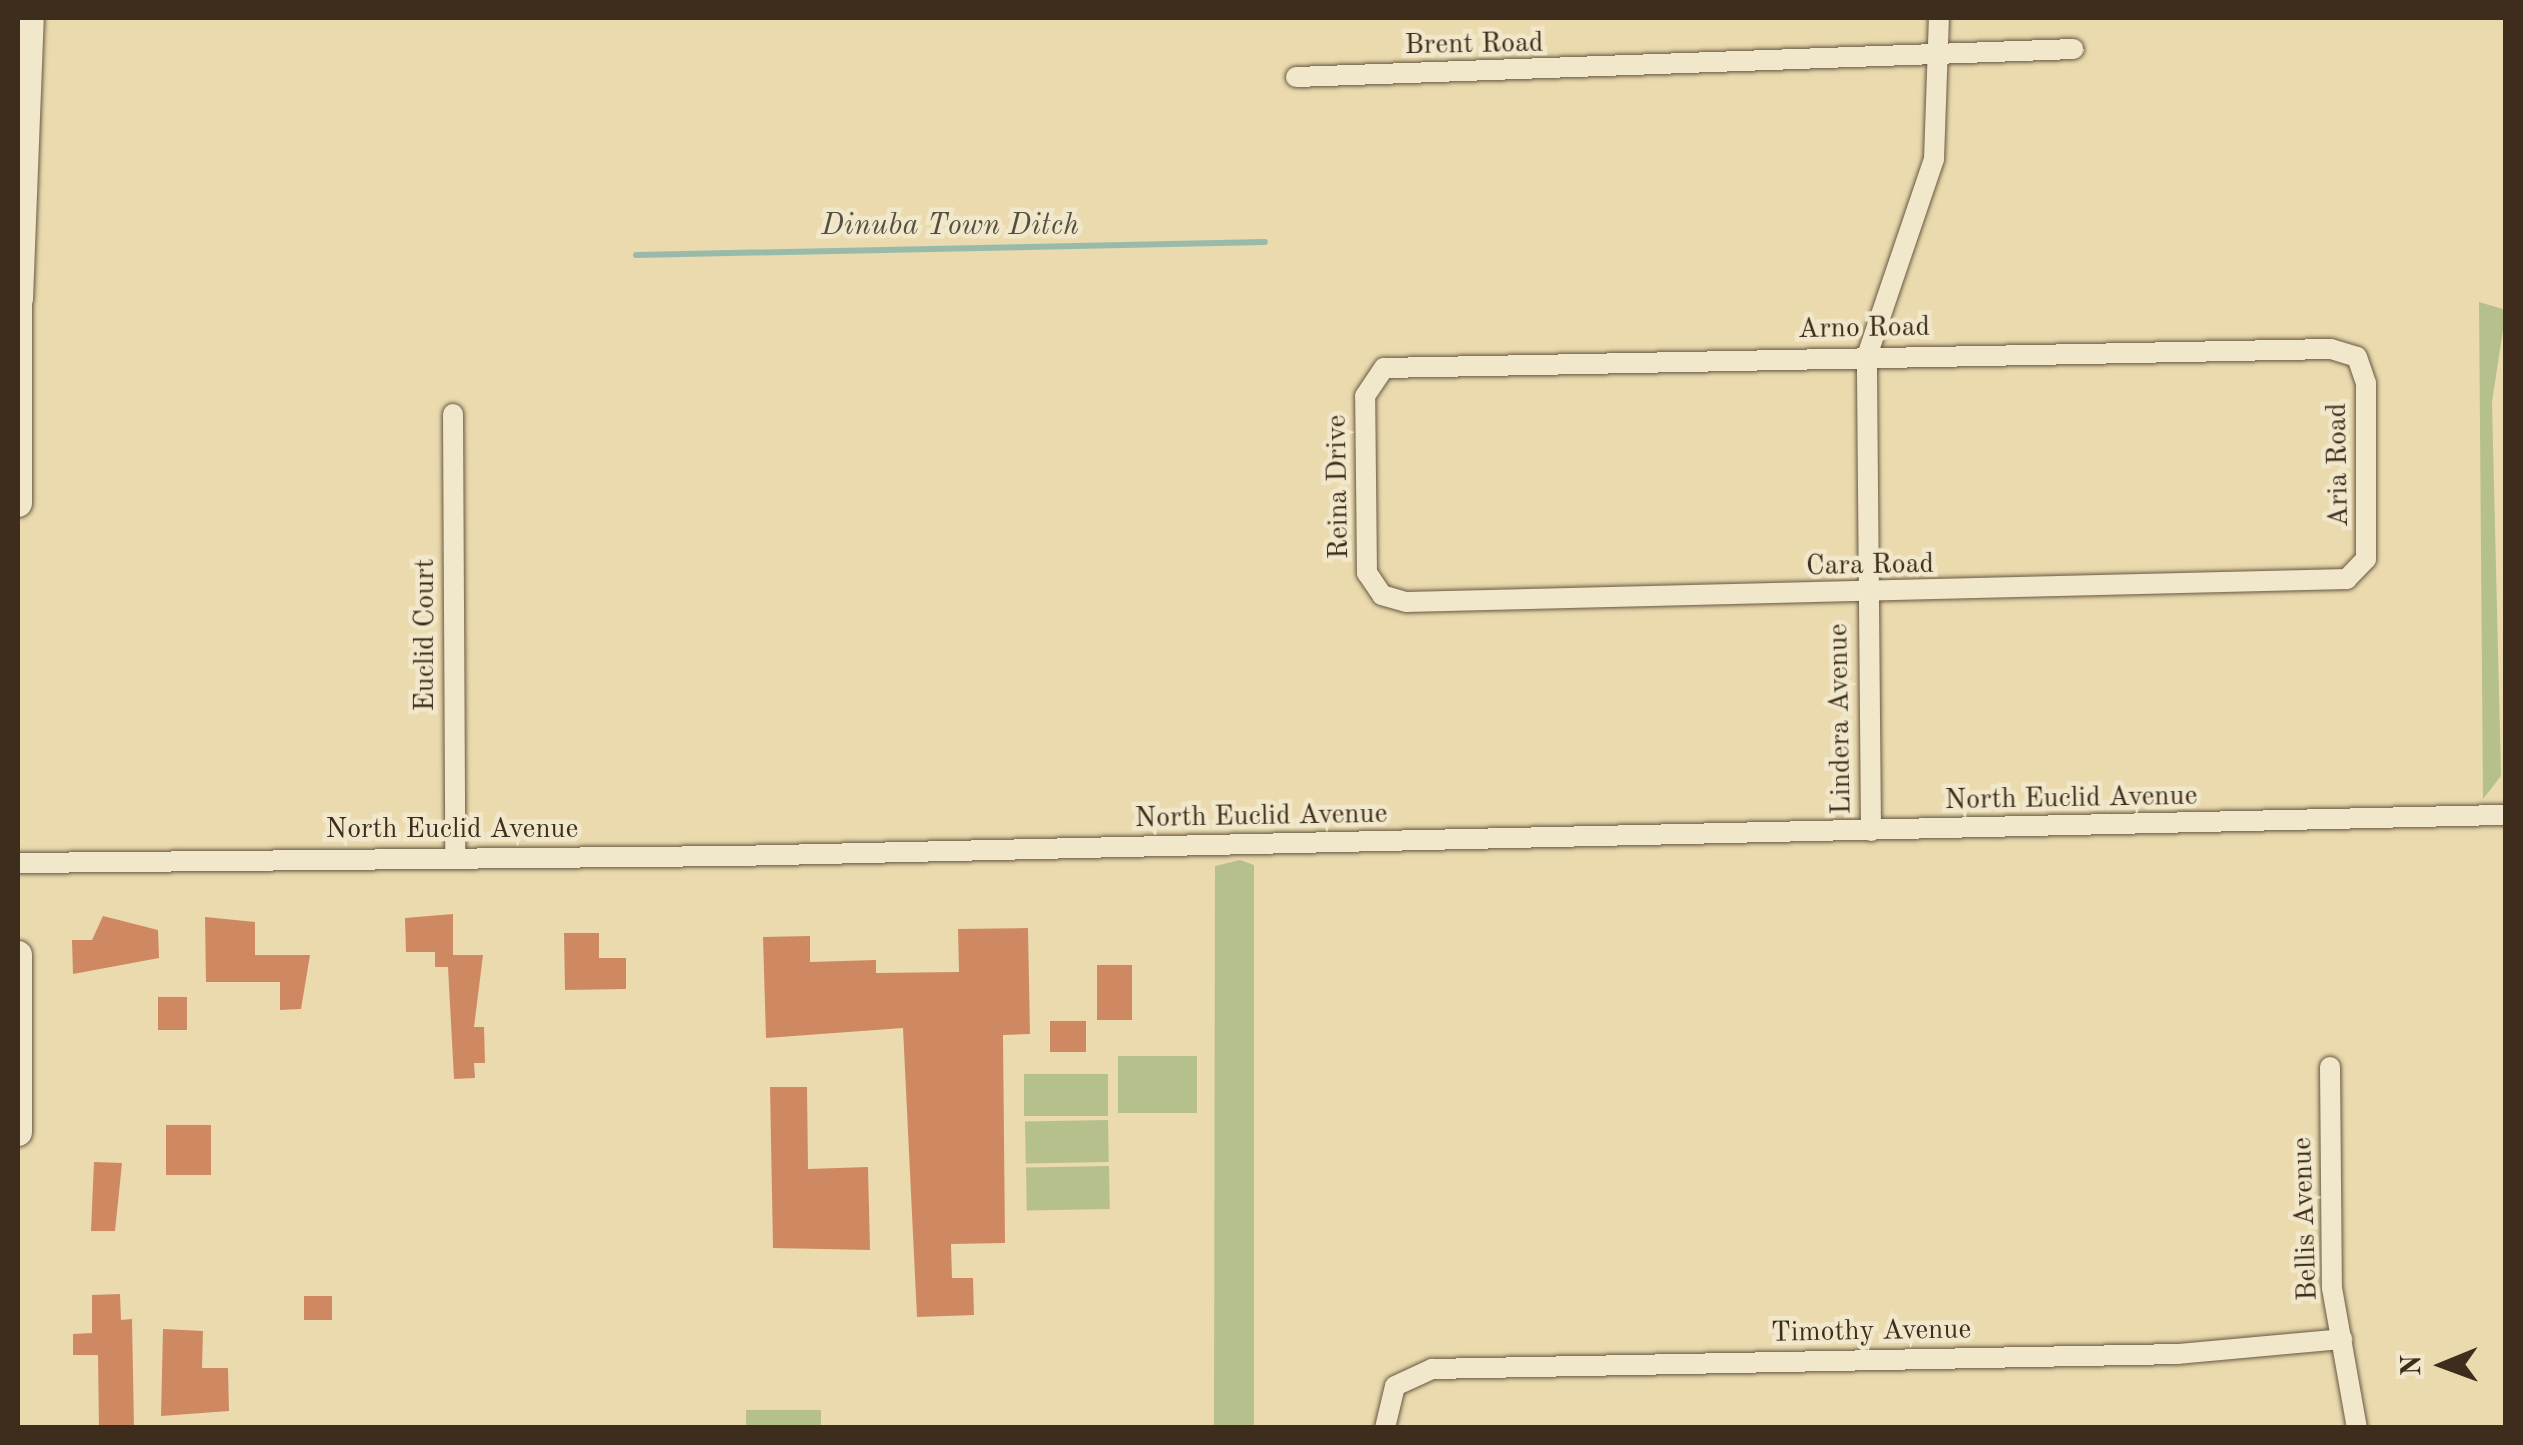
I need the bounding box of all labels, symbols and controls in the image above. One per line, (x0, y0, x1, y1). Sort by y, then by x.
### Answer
street label: Brent Road (1404, 27, 1544, 63)
water label: Dinuba Town Ditch (821, 208, 1079, 244)
street label: Arno Road (1798, 311, 1930, 347)
street label: Aria Road (2321, 402, 2357, 528)
street label: Reina Drive (1321, 414, 1357, 560)
street label: Cara Road (1806, 548, 1934, 584)
street label: Euclid Court (409, 559, 443, 711)
street label: Lindera Avenue (1823, 623, 1859, 815)
street label: North Euclid Avenue (1944, 780, 2198, 818)
street label: North Euclid Avenue (1134, 798, 1388, 836)
street label: North Euclid Avenue (326, 813, 578, 847)
street label: Bellis Avenue (2286, 1137, 2326, 1301)
street label: Timothy Avenue (1771, 1313, 1971, 1351)
north arrow (2393, 1315, 2493, 1415)
text: N (2399, 1355, 2427, 1376)

